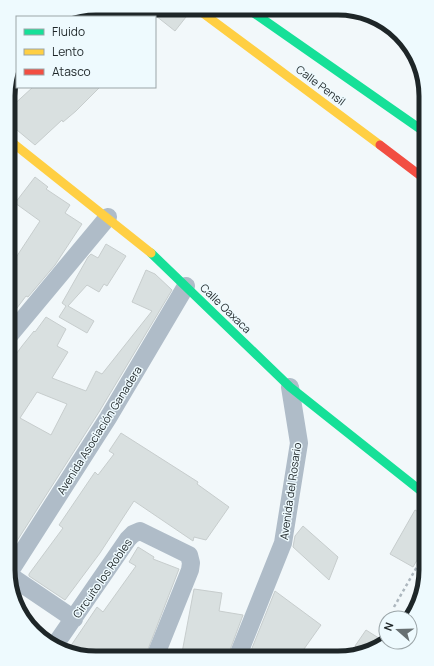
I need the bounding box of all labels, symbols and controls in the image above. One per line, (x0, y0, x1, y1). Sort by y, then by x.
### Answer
legend (16, 16, 156, 88)
text: Fluido (52, 23, 85, 40)
text: Lento (52, 43, 84, 60)
street label: Calle Pensil (293, 62, 349, 108)
text: Atasco (52, 63, 91, 80)
street label: Calle Oaxaca (197, 280, 255, 336)
street label: Avenida Asociación Ganadera (53, 363, 145, 497)
street label: Avenida del Rosario (276, 441, 304, 541)
street label: Circuito los Robles (69, 535, 135, 621)
north arrow (378, 610, 418, 650)
text: N (380, 620, 397, 633)

